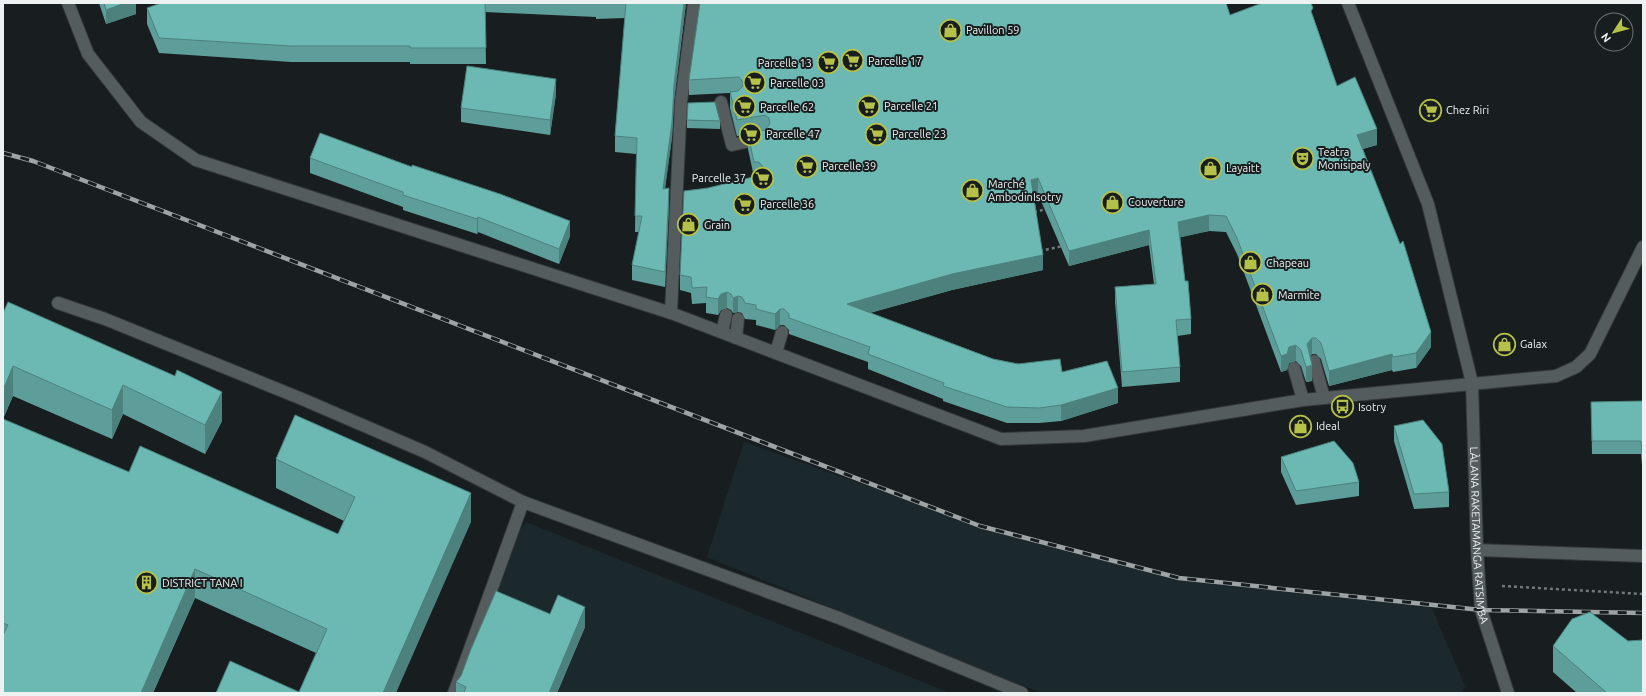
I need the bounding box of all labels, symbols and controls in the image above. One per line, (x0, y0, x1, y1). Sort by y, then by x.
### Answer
north arrow (1594, 12, 1634, 52)
shop icon: Pavillon 59 (938, 17, 964, 43)
place label: Pavillon 59 (966, 24, 1020, 36)
text: N (1599, 31, 1613, 45)
supermarket icon: Parcelle 17 (840, 48, 866, 74)
supermarket icon: Parcelle 13 (815, 50, 841, 76)
place label: Parcelle 17 (868, 55, 922, 67)
place label: Parcelle 13 (758, 57, 812, 69)
supermarket icon: Parcelle 03 (742, 70, 768, 96)
place label: Parcelle 03 (770, 77, 824, 89)
supermarket icon: Parcelle 21 (855, 93, 881, 119)
supermarket icon: Parcelle 62 (732, 94, 758, 120)
supermarket icon: Chez Riri (1417, 97, 1443, 123)
place label: Parcelle 21 (884, 100, 938, 112)
place label: Parcelle 62 (760, 101, 814, 113)
place label: Chez Riri (1446, 104, 1489, 116)
supermarket icon: Parcelle 47 (738, 121, 764, 147)
supermarket icon: Parcelle 23 (863, 121, 889, 147)
place label: Parcelle 47 (766, 128, 820, 140)
place label: Parcelle 23 (892, 128, 946, 140)
theatre icon: Teatra Monisipaly (1289, 145, 1315, 171)
place label: Teatra Monisipaly (1318, 146, 1371, 171)
supermarket icon: Parcelle 39 (794, 153, 820, 179)
shop icon: Layaitt (1197, 155, 1223, 181)
place label: Parcelle 39 (822, 160, 876, 172)
place label: Layaitt (1226, 162, 1260, 174)
supermarket icon: Parcelle 37 (749, 165, 775, 191)
place label: Parcelle 37 (692, 172, 746, 184)
shop icon: Marché AmbodinIsotry (959, 177, 985, 203)
place label: Marché AmbodinIsotry (988, 178, 1062, 203)
shop icon: Couverture (1099, 189, 1125, 215)
supermarket icon: Parcelle 36 (732, 191, 758, 217)
place label: Couverture (1128, 196, 1184, 208)
place label: Parcelle 36 (760, 198, 814, 210)
shop icon: Grain (676, 212, 702, 238)
place label: Grain (704, 219, 730, 231)
shop icon: Chapeau (1237, 250, 1263, 276)
place label: Chapeau (1266, 257, 1309, 269)
shop icon: Marmite (1250, 282, 1276, 308)
place label: Marmite (1278, 289, 1320, 301)
shop icon: Galax (1492, 331, 1518, 357)
place label: Galax (1520, 338, 1548, 350)
bus stop icon: Isotry (1330, 394, 1356, 420)
place label: Isotry (1358, 401, 1387, 413)
shop icon: Ideal (1287, 413, 1313, 439)
place label: Ideal (1316, 420, 1340, 432)
street label: LÀLANA RAKETAMANGA RATSIMBA (1468, 446, 1491, 626)
building icon: DISTRICT TANA I (134, 570, 160, 596)
place label: DISTRICT TANA I (162, 577, 243, 589)

